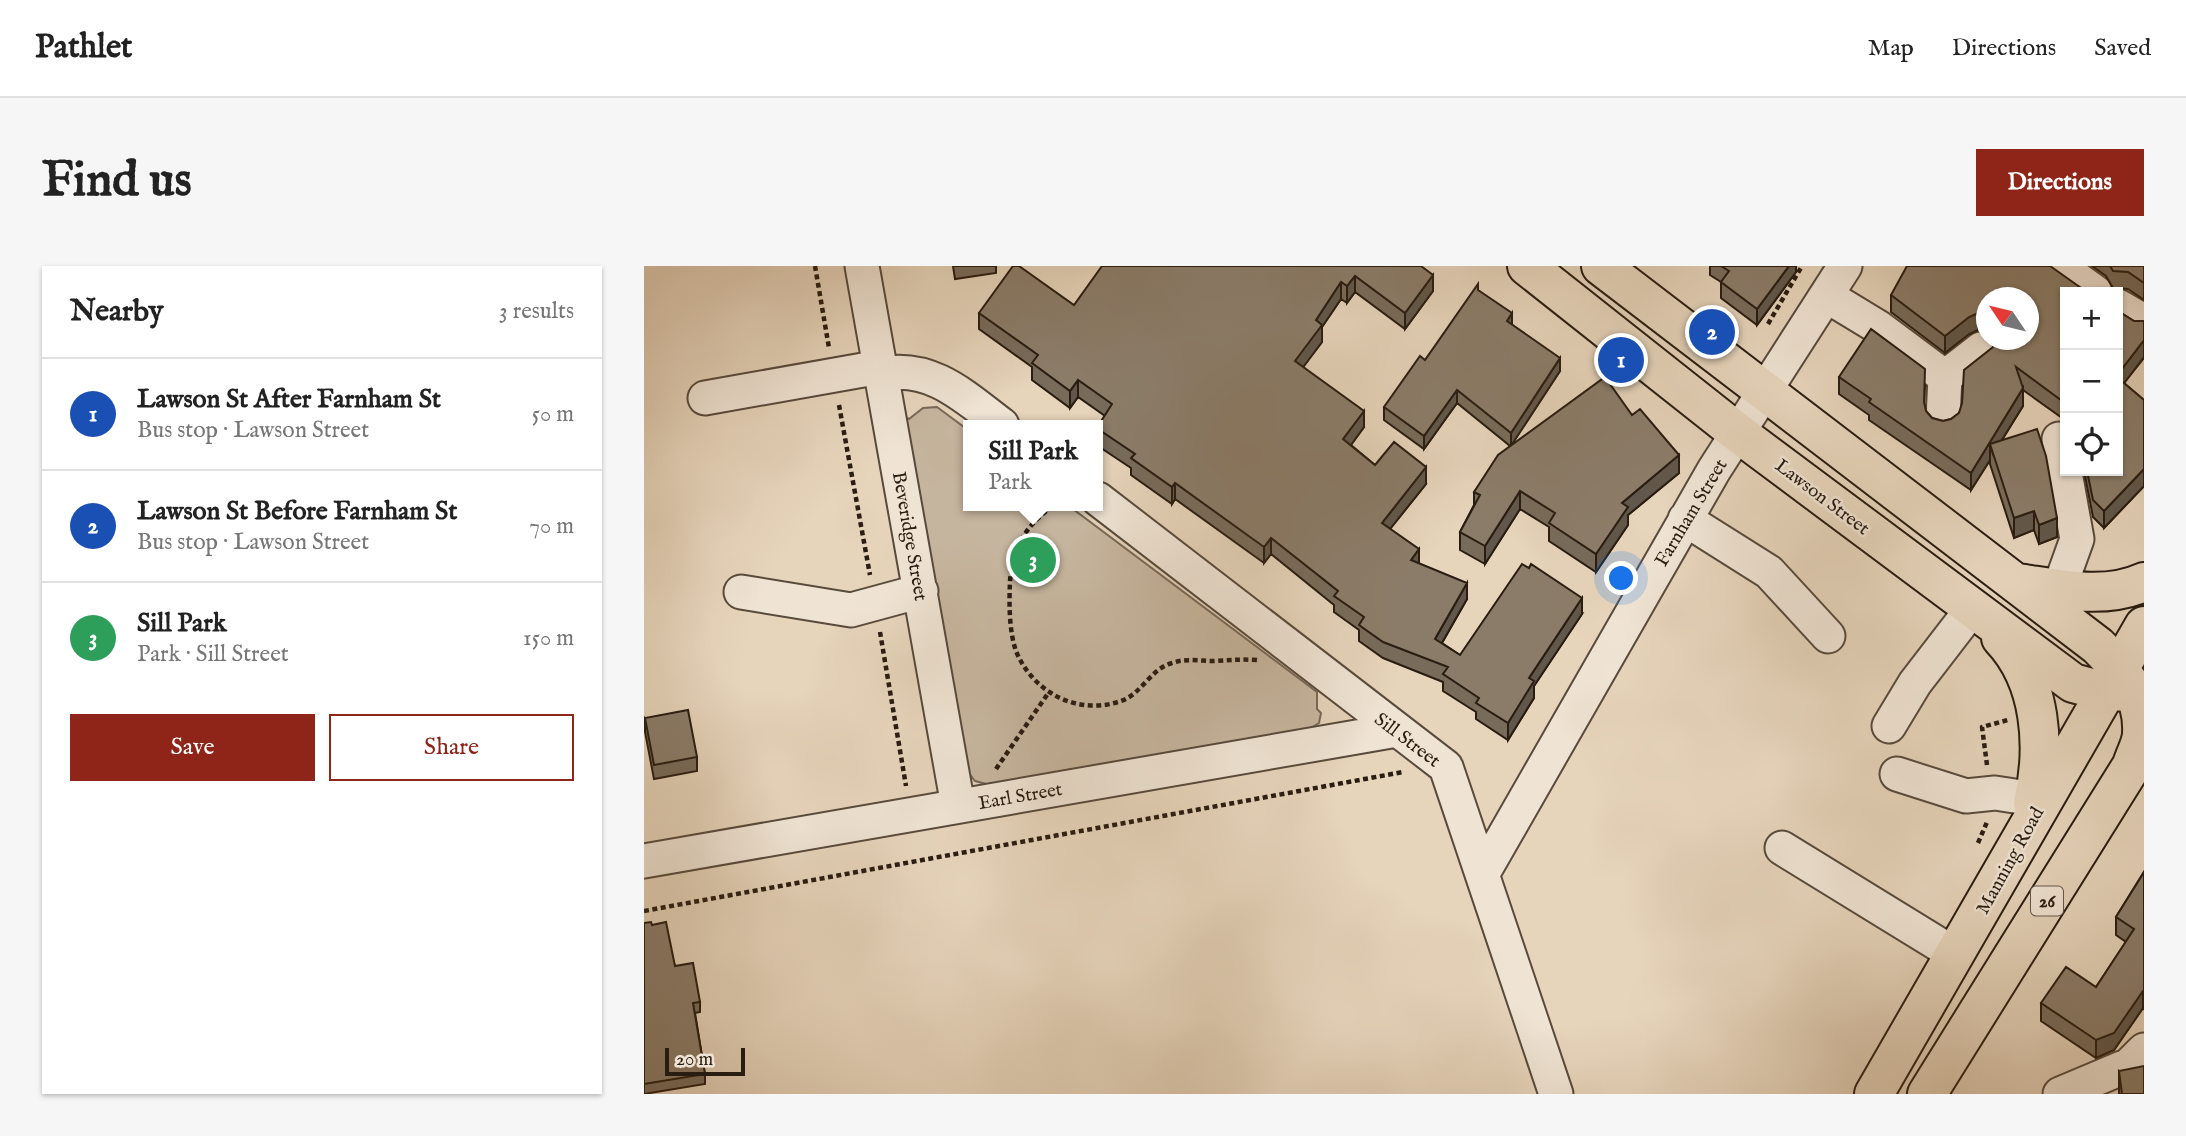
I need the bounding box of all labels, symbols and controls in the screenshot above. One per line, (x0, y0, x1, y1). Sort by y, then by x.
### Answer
text: Pathlet (35, 27, 132, 69)
text: Map (1868, 33, 1914, 64)
text: Directions (1952, 33, 2056, 64)
text: Saved (2094, 33, 2151, 64)
button: Directions (1976, 149, 2144, 216)
text: Find us (42, 151, 192, 213)
north arrow (1976, 287, 2039, 350)
map controls (2060, 287, 2123, 476)
button: + (2060, 287, 2123, 350)
text: Nearby (70, 293, 163, 331)
text: 3 results (499, 297, 574, 326)
pin: 2 (1689, 306, 1735, 358)
pin: 1 (1598, 334, 1644, 386)
button: − (2060, 350, 2123, 413)
text: Lawson St After Farnham St (137, 383, 441, 416)
text: 1 (89, 400, 97, 429)
text: 50 m (532, 400, 574, 429)
button: locate (2060, 413, 2123, 476)
text: Bus stop · Lawson Street (137, 416, 369, 445)
popup (963, 420, 1103, 511)
text: Sill Park (988, 435, 1078, 468)
street label: Farnham Street (1650, 454, 1734, 571)
street label: Lawson Street (1770, 454, 1874, 541)
text: Park (988, 468, 1032, 497)
street label: Beveridge Street (886, 470, 932, 603)
text: Lawson St Before Farnham St (137, 495, 457, 528)
text: 2 (88, 512, 98, 541)
text: 70 m (529, 512, 574, 541)
text: Bus stop · Lawson Street (137, 528, 369, 557)
pin: 3 (1010, 534, 1056, 586)
your location (1604, 561, 1638, 595)
text: Sill Park (137, 607, 227, 640)
text: 3 (89, 624, 97, 653)
text: 150 m (523, 624, 574, 653)
text: Park · Sill Street (137, 640, 289, 669)
street label: Sill Street (1369, 708, 1445, 774)
button: Save (70, 714, 315, 781)
button: Share (329, 714, 574, 781)
street label: Earl Street (976, 778, 1065, 816)
street label: Manning Road (1971, 802, 2050, 919)
road number: 26 (2031, 886, 2063, 916)
scale bar (665, 1045, 746, 1077)
text: 20 m (676, 1048, 713, 1072)

